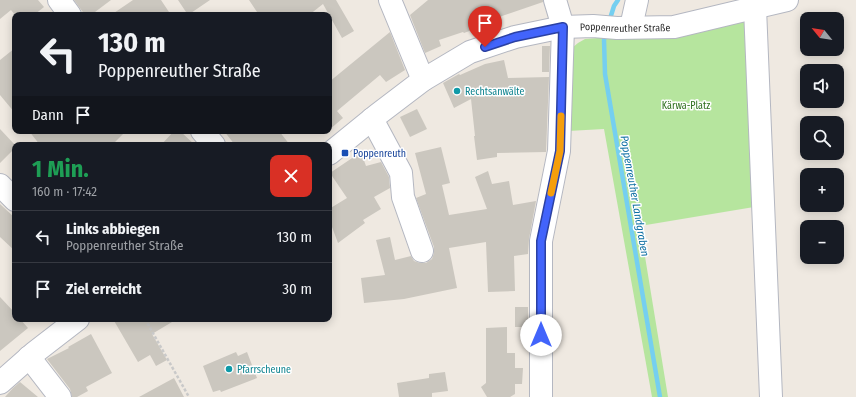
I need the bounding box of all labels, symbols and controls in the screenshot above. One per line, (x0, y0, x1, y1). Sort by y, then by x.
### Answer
pin (468, 6, 502, 47)
icon: arrive (474, 12, 496, 34)
north arrow (800, 12, 844, 56)
map controls (800, 12, 844, 264)
street label: Poppenreuther Straße (580, 21, 671, 35)
text: 130 m (98, 26, 166, 59)
icon: left (32, 28, 84, 80)
text: Poppenreuther Straße (98, 60, 261, 82)
button: sound (800, 64, 844, 108)
marker: Rechtsanwälte (452, 86, 462, 96)
place label: Rechtsanwälte (465, 86, 524, 98)
park label: Kärwa-Platz (662, 100, 710, 112)
icon: arrive (72, 104, 94, 126)
text: Dann (32, 106, 64, 124)
button: search (800, 116, 844, 160)
water label: Poppenreuther Landgraben (617, 135, 652, 258)
marker: Poppenreuth (340, 148, 350, 158)
place label: Poppenreuth (353, 148, 406, 160)
text: 1 Min. (32, 155, 89, 183)
button: close (270, 155, 312, 197)
button: + (800, 168, 844, 212)
text: 160 m · 17:42 (32, 184, 97, 199)
text: Links abbiegen (66, 220, 160, 238)
button: − (800, 220, 844, 264)
icon: left (32, 226, 54, 248)
text: 130 m (277, 228, 312, 246)
text: Poppenreuther Straße (66, 238, 183, 253)
icon: arrive (32, 278, 54, 300)
text: Ziel erreicht (66, 280, 141, 298)
text: 30 m (282, 280, 312, 298)
position arrow (520, 314, 562, 356)
marker: Pfarrscheune (224, 364, 234, 374)
place label: Pfarrscheune (237, 364, 291, 376)

